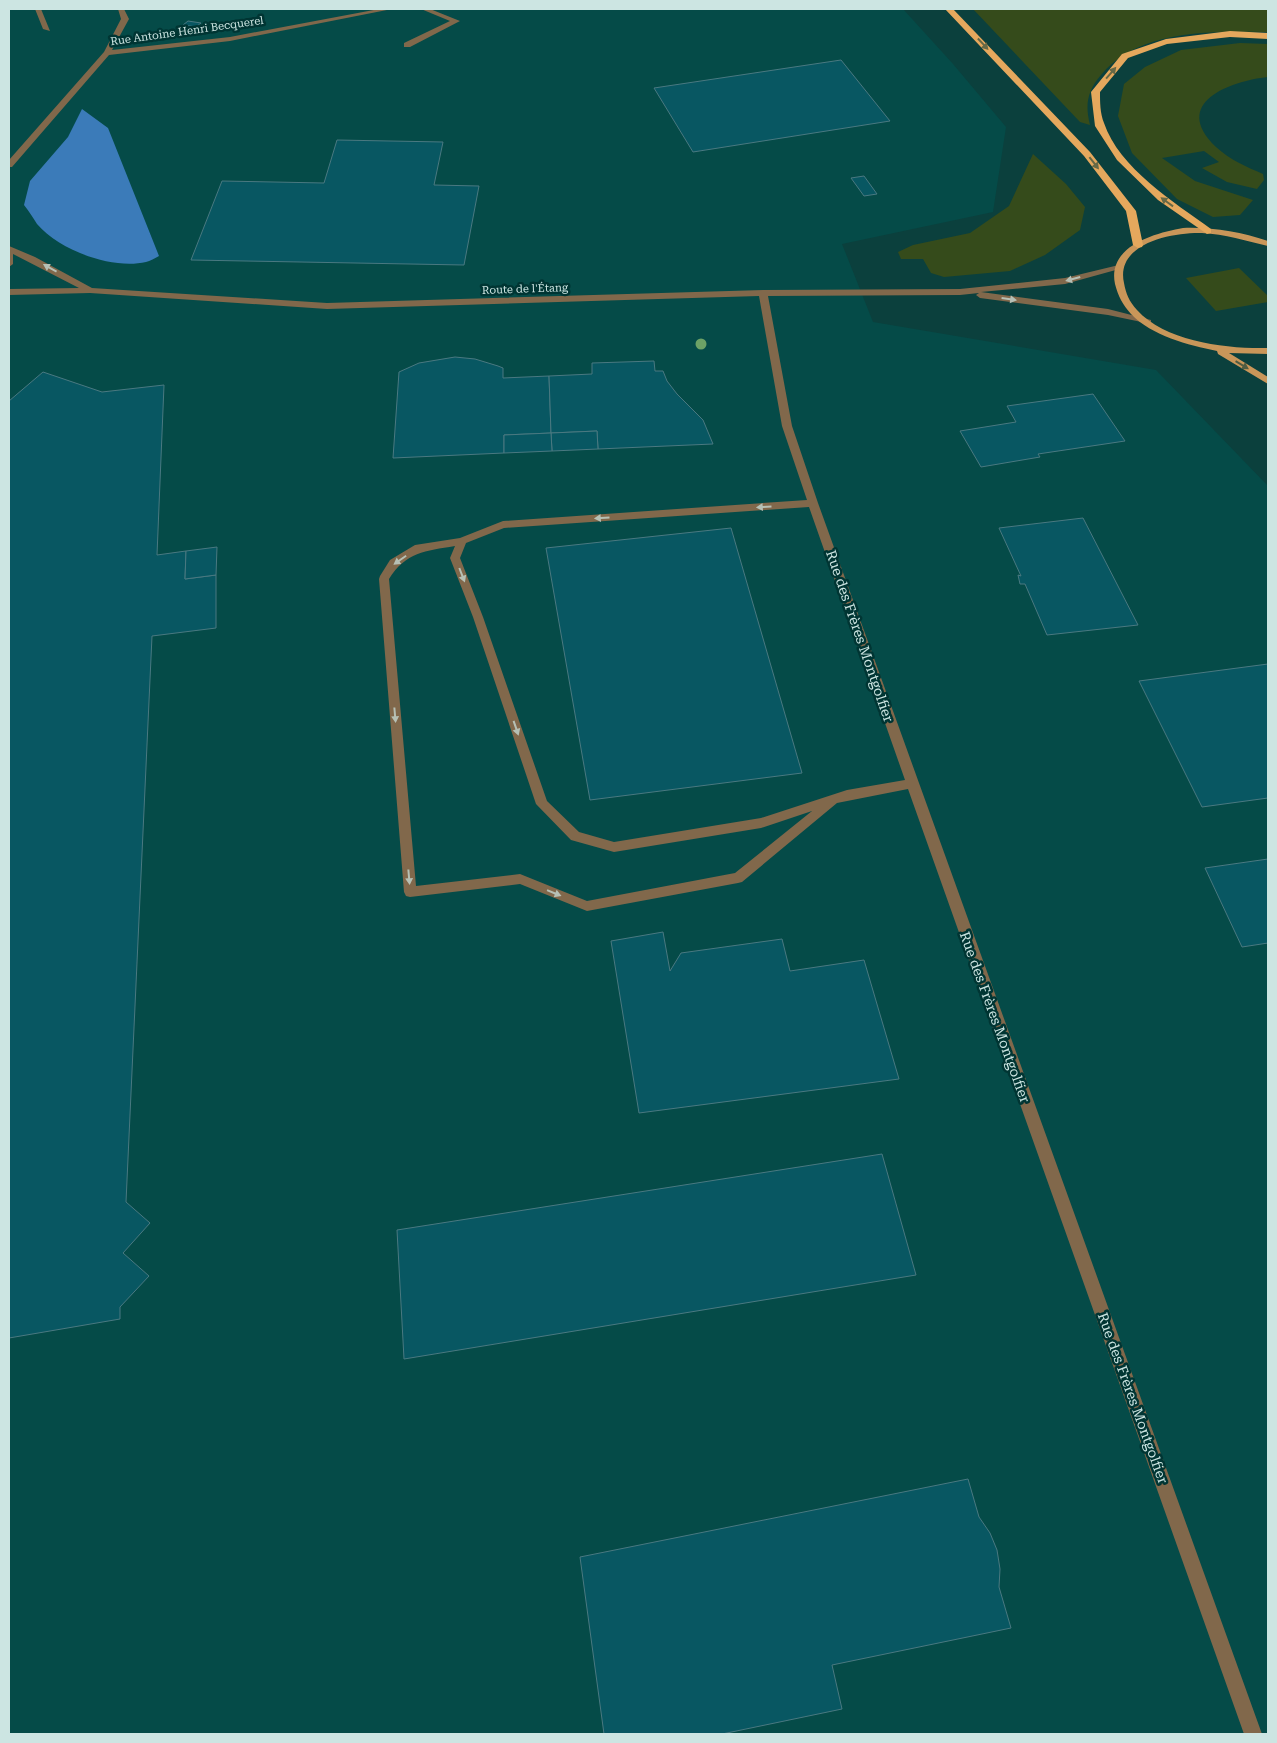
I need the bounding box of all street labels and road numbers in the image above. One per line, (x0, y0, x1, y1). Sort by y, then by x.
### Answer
street label: Rue Antoine Henri Becquerel (110, 14, 265, 48)
street label: Route de l'Étang (482, 280, 569, 297)
street label: Rue des Frères Montgolfier (823, 548, 897, 724)
street label: Rue des Frères Montgolfier (957, 929, 1034, 1105)
street label: Rue des Frères Montgolfier (1095, 1310, 1172, 1486)

